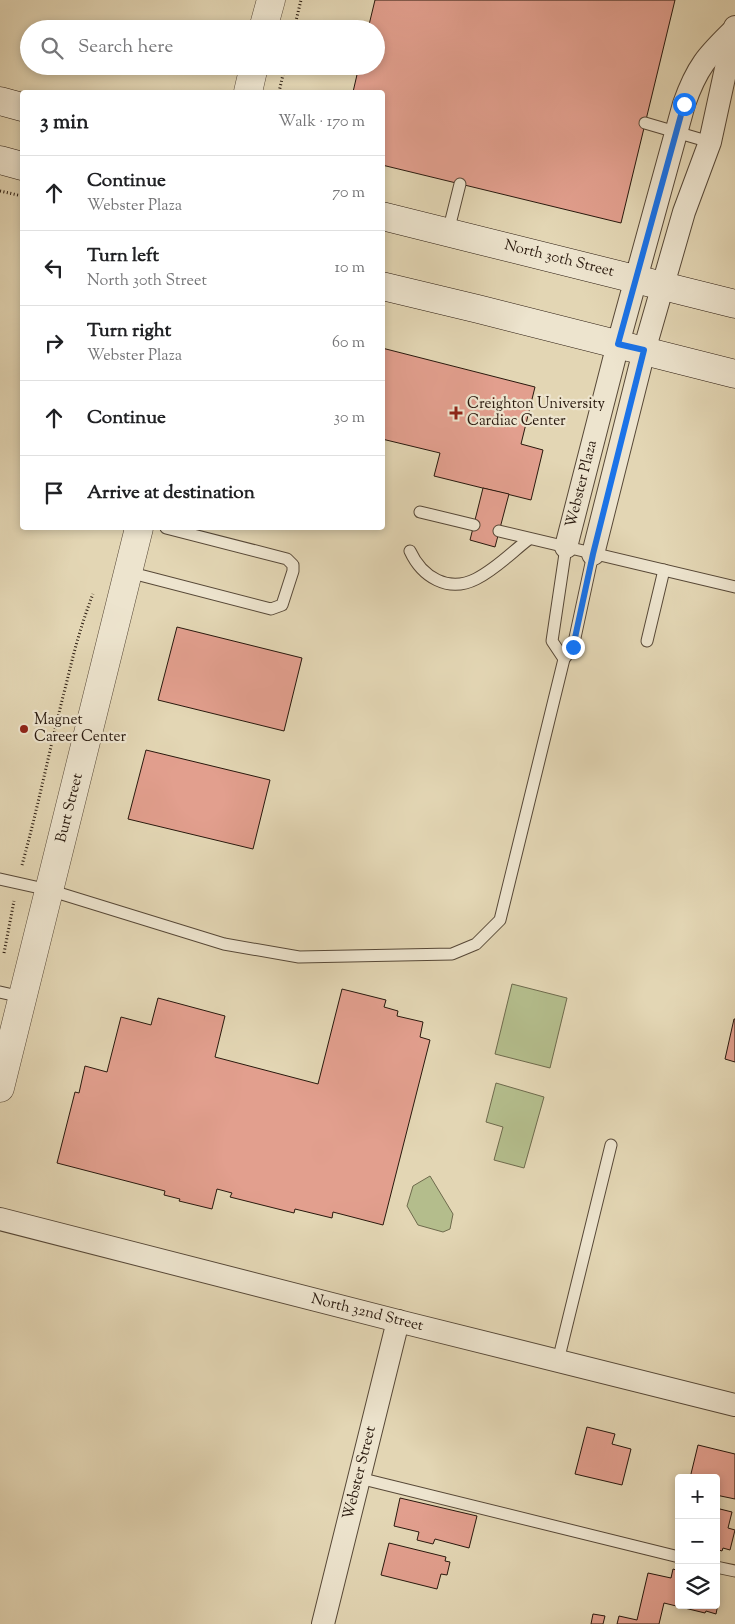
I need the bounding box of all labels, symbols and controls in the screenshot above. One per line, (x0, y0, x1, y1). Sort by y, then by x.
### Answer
search box (20, 20, 385, 75)
icon: search (38, 34, 66, 62)
text: Search here (78, 34, 173, 61)
route start (673, 93, 696, 116)
text: 3 min (40, 108, 89, 138)
text: Walk · 170 m (278, 111, 365, 134)
text: Continue (87, 168, 166, 195)
icon: ahead (40, 179, 68, 207)
text: 70 m (332, 182, 365, 205)
text: Webster Plaza (87, 195, 182, 218)
street label: North 30th Street (502, 235, 616, 283)
text: Turn left (87, 243, 159, 270)
icon: left (40, 254, 68, 282)
text: 10 m (335, 257, 365, 280)
text: North 30th Street (87, 270, 207, 293)
text: Turn right (87, 318, 171, 345)
icon: right (40, 329, 68, 357)
text: 60 m (332, 332, 365, 355)
text: Webster Plaza (87, 345, 182, 368)
place label: Creighton University Cardiac Center (467, 394, 606, 432)
icon: ahead (40, 404, 68, 432)
text: Continue (87, 405, 166, 432)
marker: Creighton University Cardiac Center (449, 406, 463, 420)
text: 30 m (334, 407, 365, 430)
street label: Webster Plaza (561, 438, 603, 530)
icon: arrive (40, 479, 68, 507)
text: Arrive at destination (87, 480, 255, 507)
route end (562, 636, 585, 659)
place label: Magnet Career Center (34, 710, 127, 748)
marker: Magnet Career Center (18, 723, 30, 735)
street label: Burt Street (51, 771, 89, 845)
street label: North 32nd Street (309, 1289, 425, 1337)
street label: Webster Street (338, 1424, 382, 1522)
map controls (675, 1474, 720, 1609)
button: + (675, 1474, 720, 1519)
button: − (675, 1519, 720, 1564)
button: layers (675, 1564, 720, 1609)

